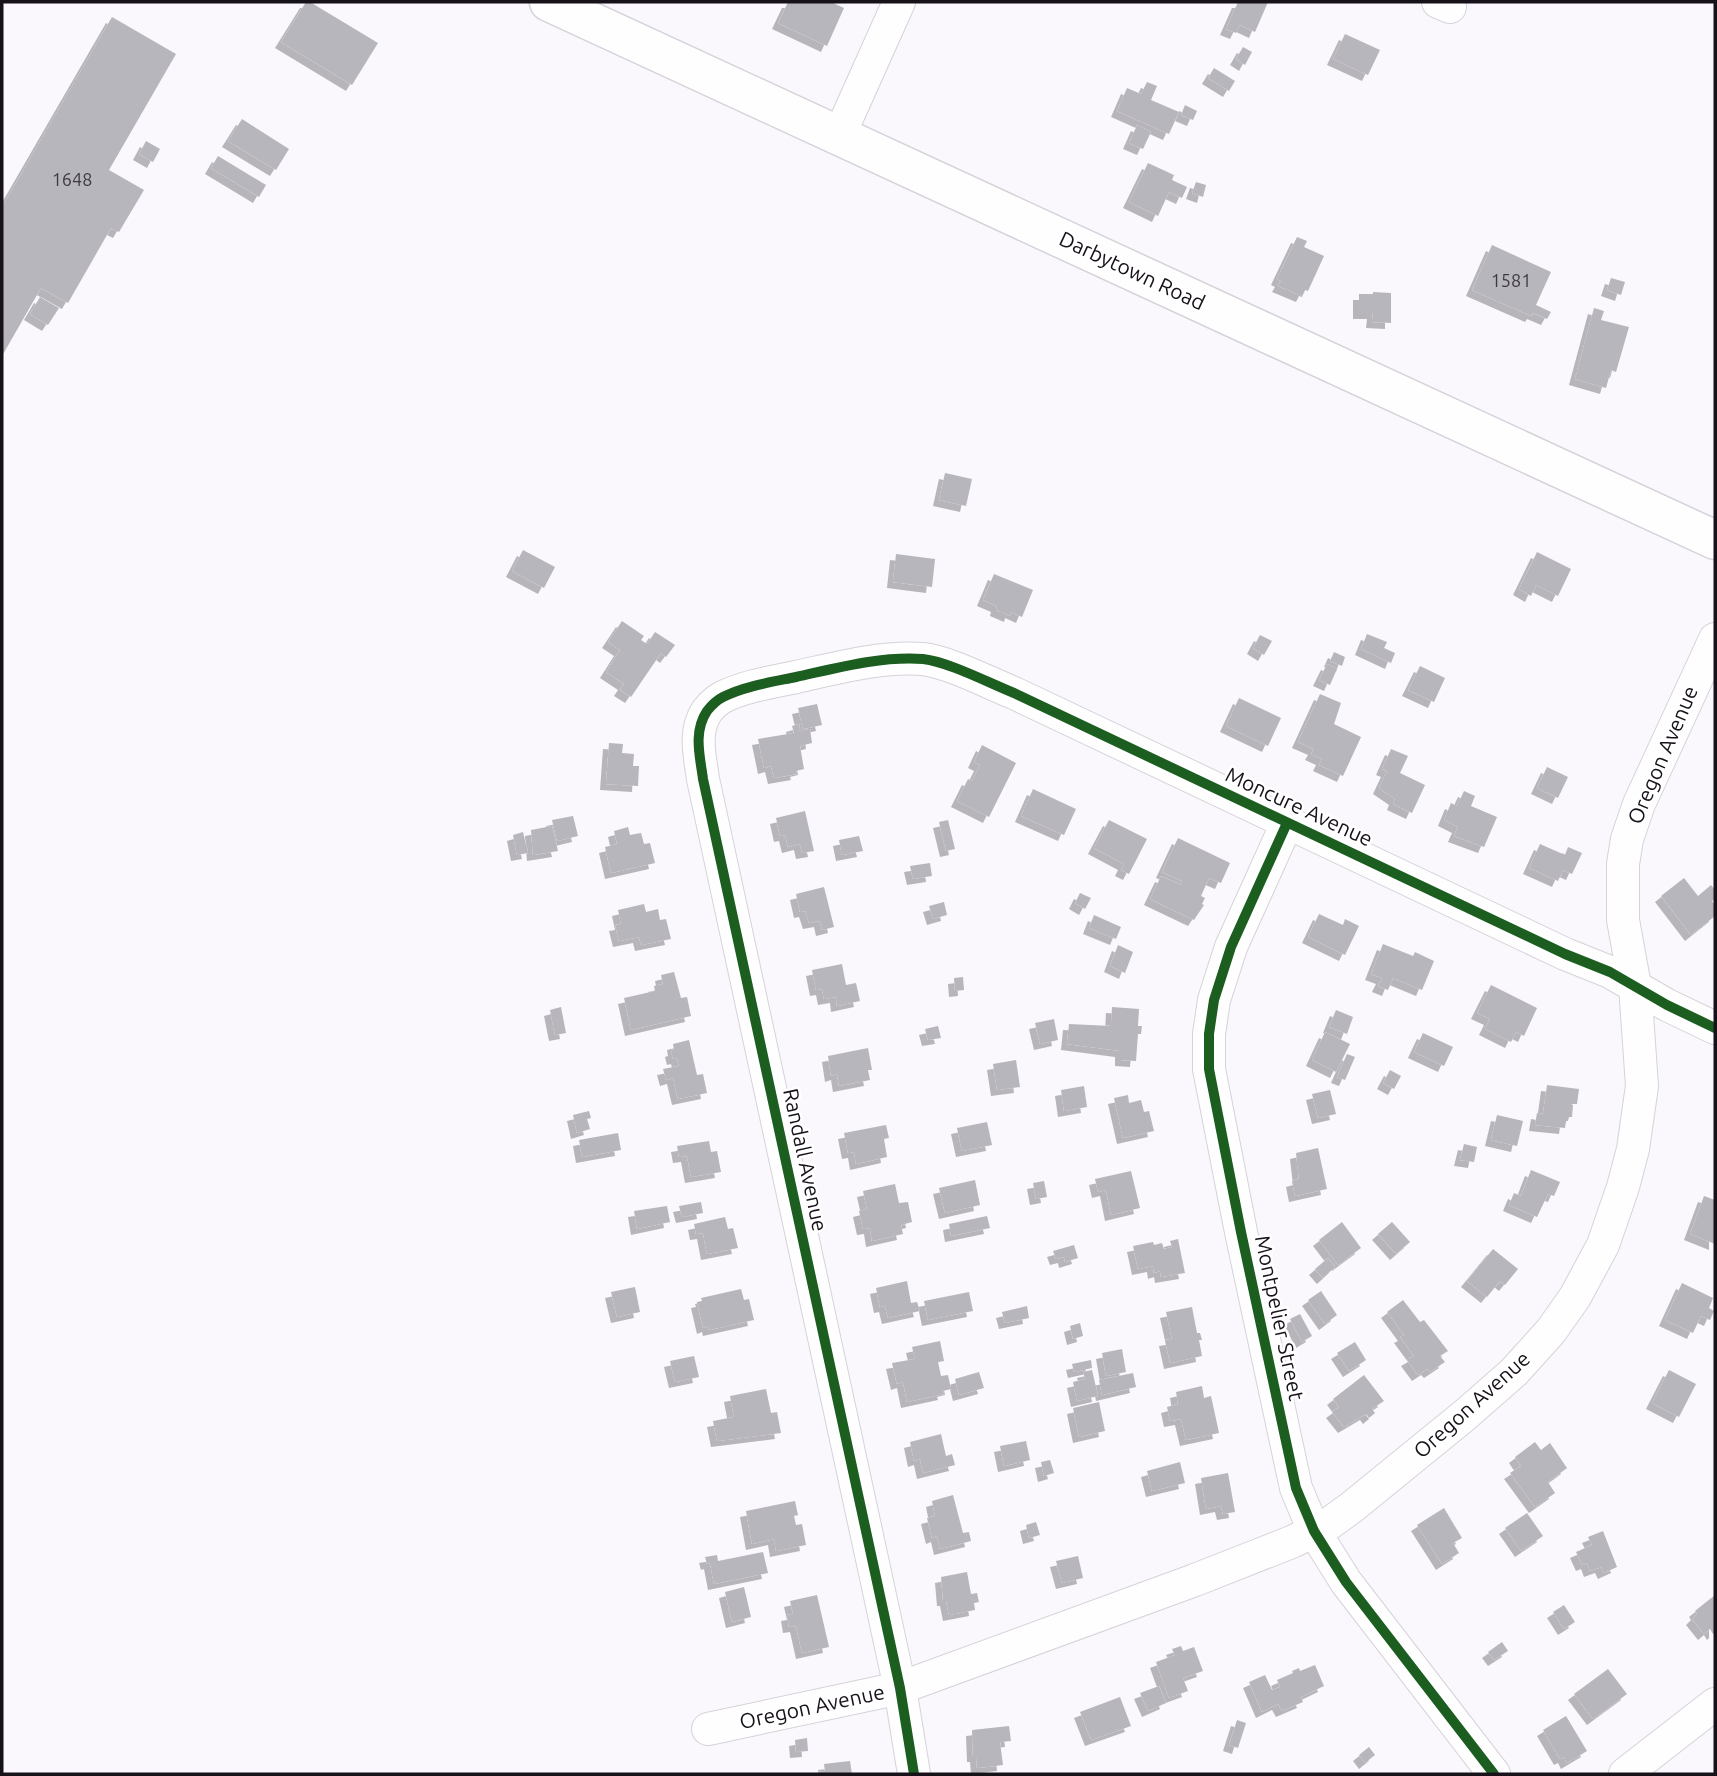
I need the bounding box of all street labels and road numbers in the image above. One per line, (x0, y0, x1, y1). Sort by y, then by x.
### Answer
street label: Darbytown Road (1056, 226, 1209, 314)
street label: Oregon Avenue (1622, 682, 1702, 827)
street label: Moncure Avenue (1222, 762, 1377, 851)
street label: Randall Avenue (779, 1086, 833, 1233)
street label: Montpelier Street (1251, 1233, 1309, 1403)
street label: Oregon Avenue (1408, 1346, 1534, 1463)
street label: Oregon Avenue (737, 1679, 887, 1733)

